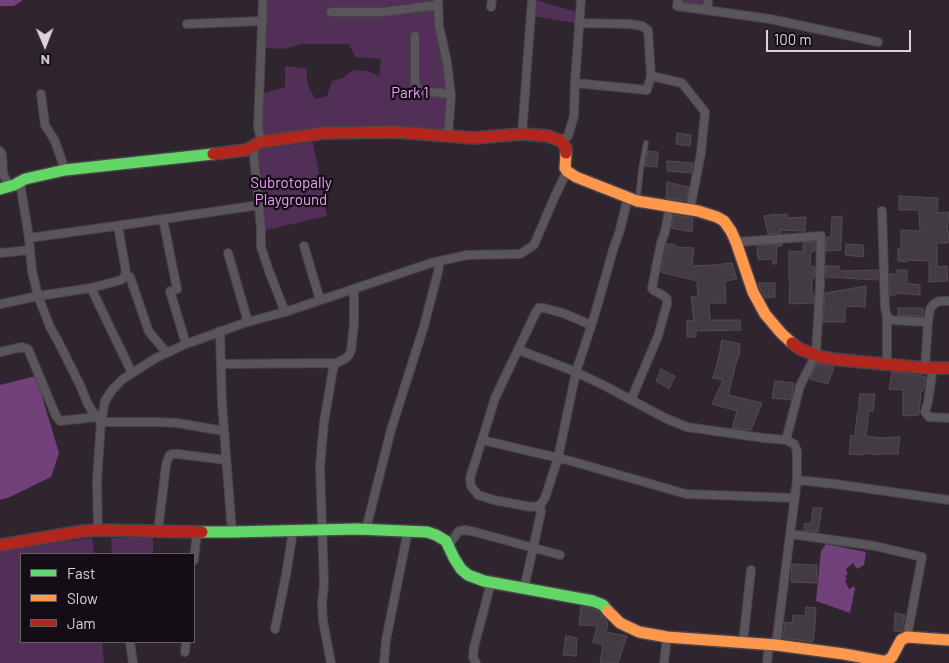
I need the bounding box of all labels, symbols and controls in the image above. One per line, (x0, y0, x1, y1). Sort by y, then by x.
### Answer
north arrow (20, 20, 70, 70)
scale bar (769, 20, 914, 52)
text: 100 m (774, 30, 812, 48)
text: N (40, 52, 50, 69)
park label: Park 1 (391, 84, 429, 102)
park label: Subrotopally Playground (250, 174, 332, 209)
legend (20, 553, 195, 643)
text: Fast (67, 564, 95, 582)
text: Slow (67, 589, 98, 607)
text: Jam (67, 614, 96, 632)

